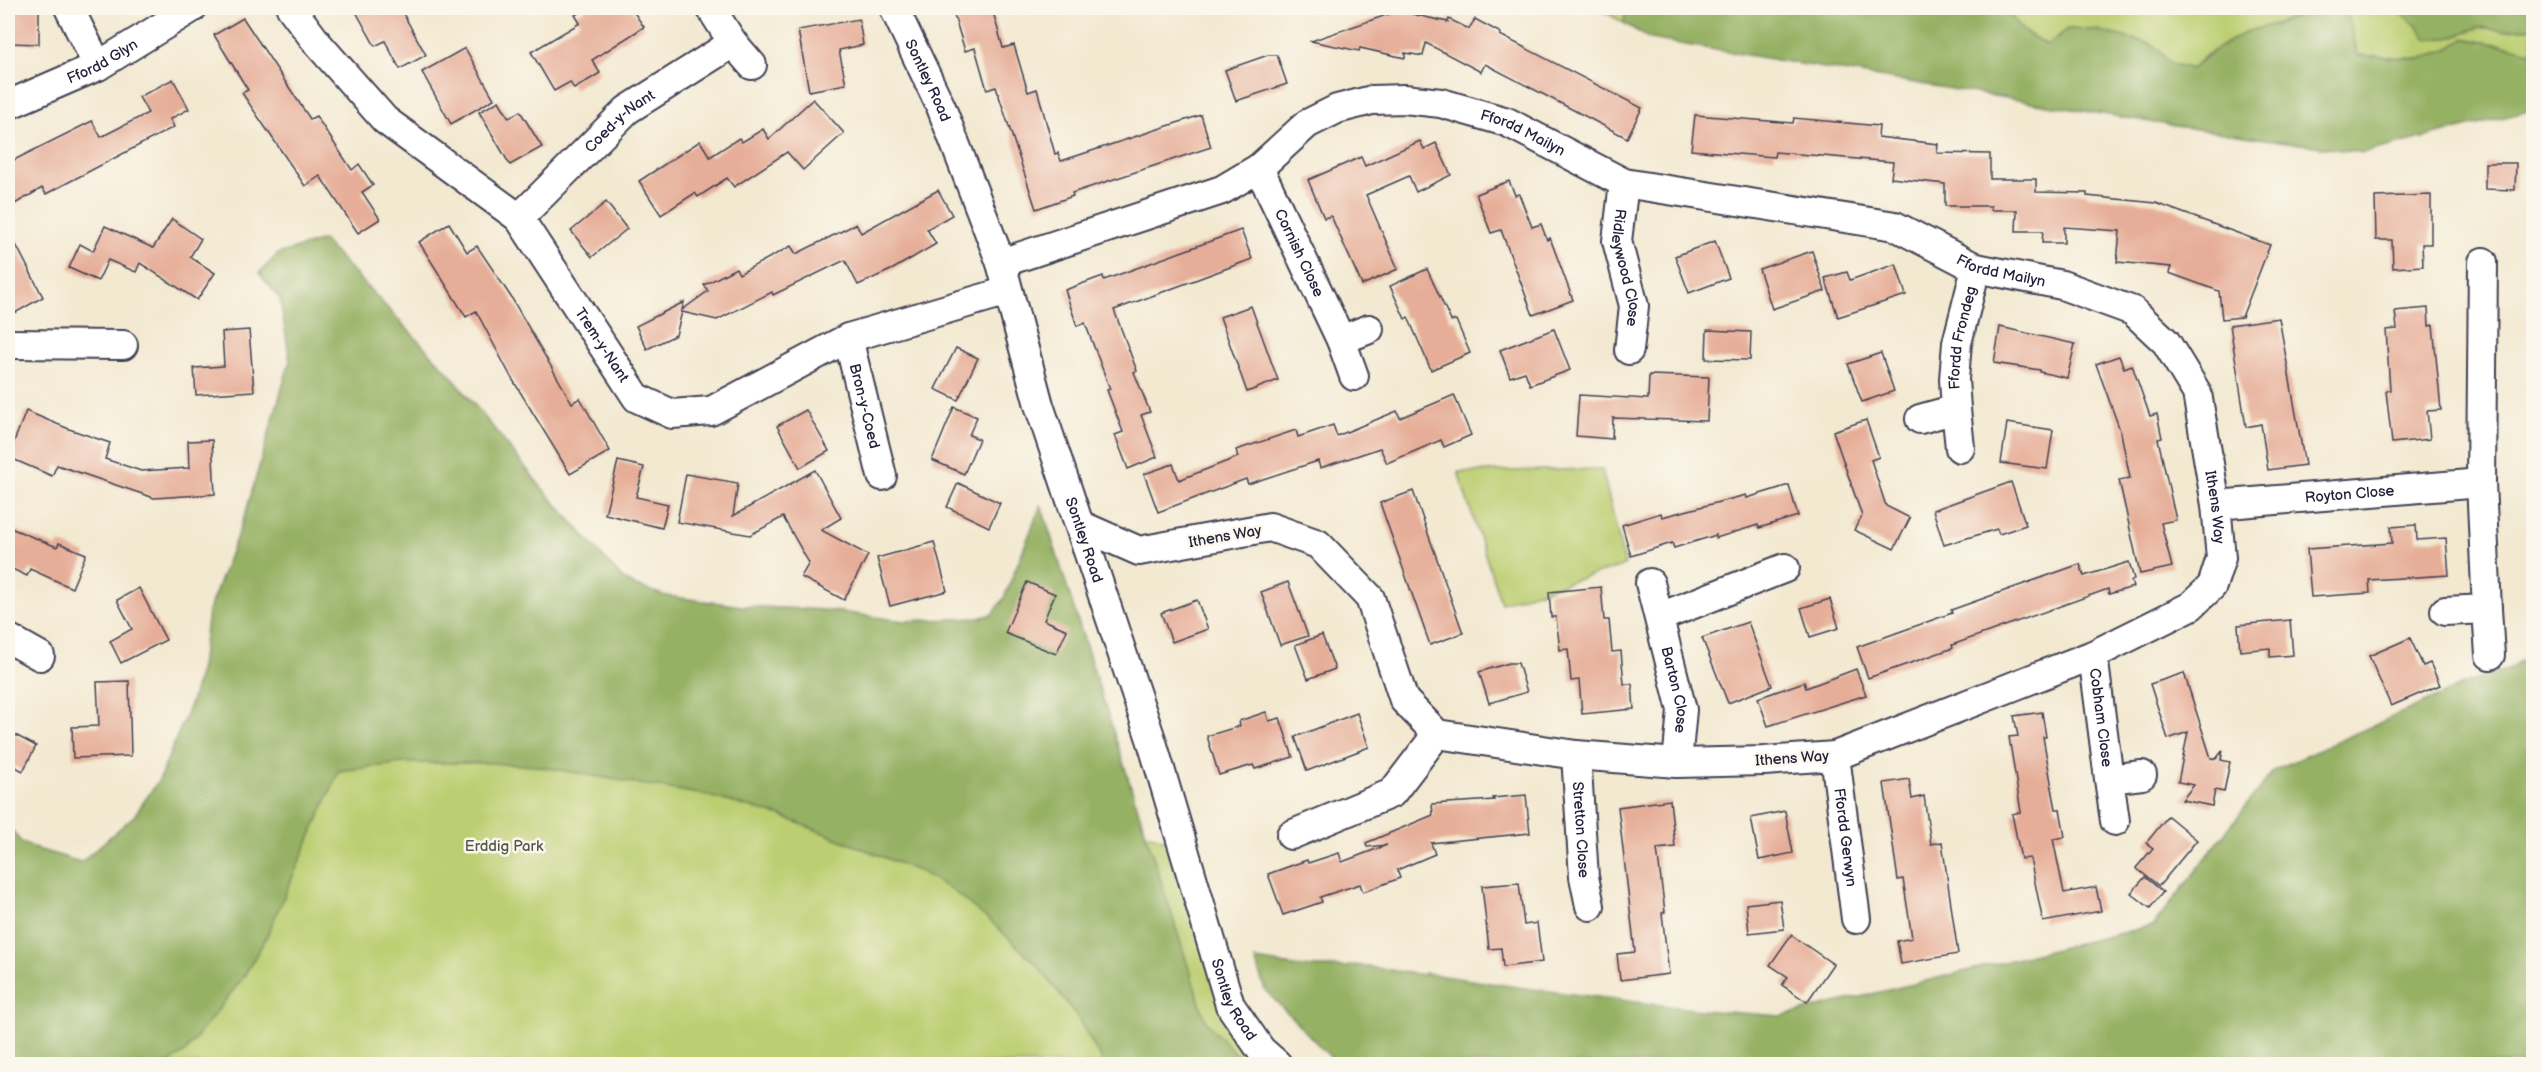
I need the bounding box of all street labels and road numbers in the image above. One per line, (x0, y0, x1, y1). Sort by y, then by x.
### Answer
street label: Ffordd Glyn (64, 35, 141, 88)
street label: Sontley Road (900, 36, 955, 124)
street label: Coed-y-Nant (581, 86, 659, 157)
street label: Ffordd Mailyn (1478, 106, 1568, 161)
street label: Cornish Close (1270, 206, 1328, 300)
street label: Ridleywood Close (1607, 208, 1644, 327)
street label: Ffordd Mailyn (1953, 250, 2047, 292)
street label: Ffordd Frondeg (1945, 284, 1981, 390)
street label: Trem-y-Nant (570, 304, 633, 386)
street label: Bron-y-Coed (845, 362, 884, 451)
street label: Ithens Way (2200, 469, 2229, 545)
street label: Royton Close (2304, 481, 2395, 508)
street label: Sontley Road (1061, 495, 1107, 585)
street label: Ithens Way (1187, 521, 1263, 552)
street label: Barton Close (1656, 645, 1691, 734)
street label: Cobham Close (2085, 667, 2116, 768)
street label: Ithens Way (1755, 746, 1830, 771)
street label: Stretton Close (1568, 781, 1593, 879)
street label: Ffordd Gerwyn (1829, 787, 1861, 888)
street label: Sontley Road (1207, 956, 1261, 1044)

